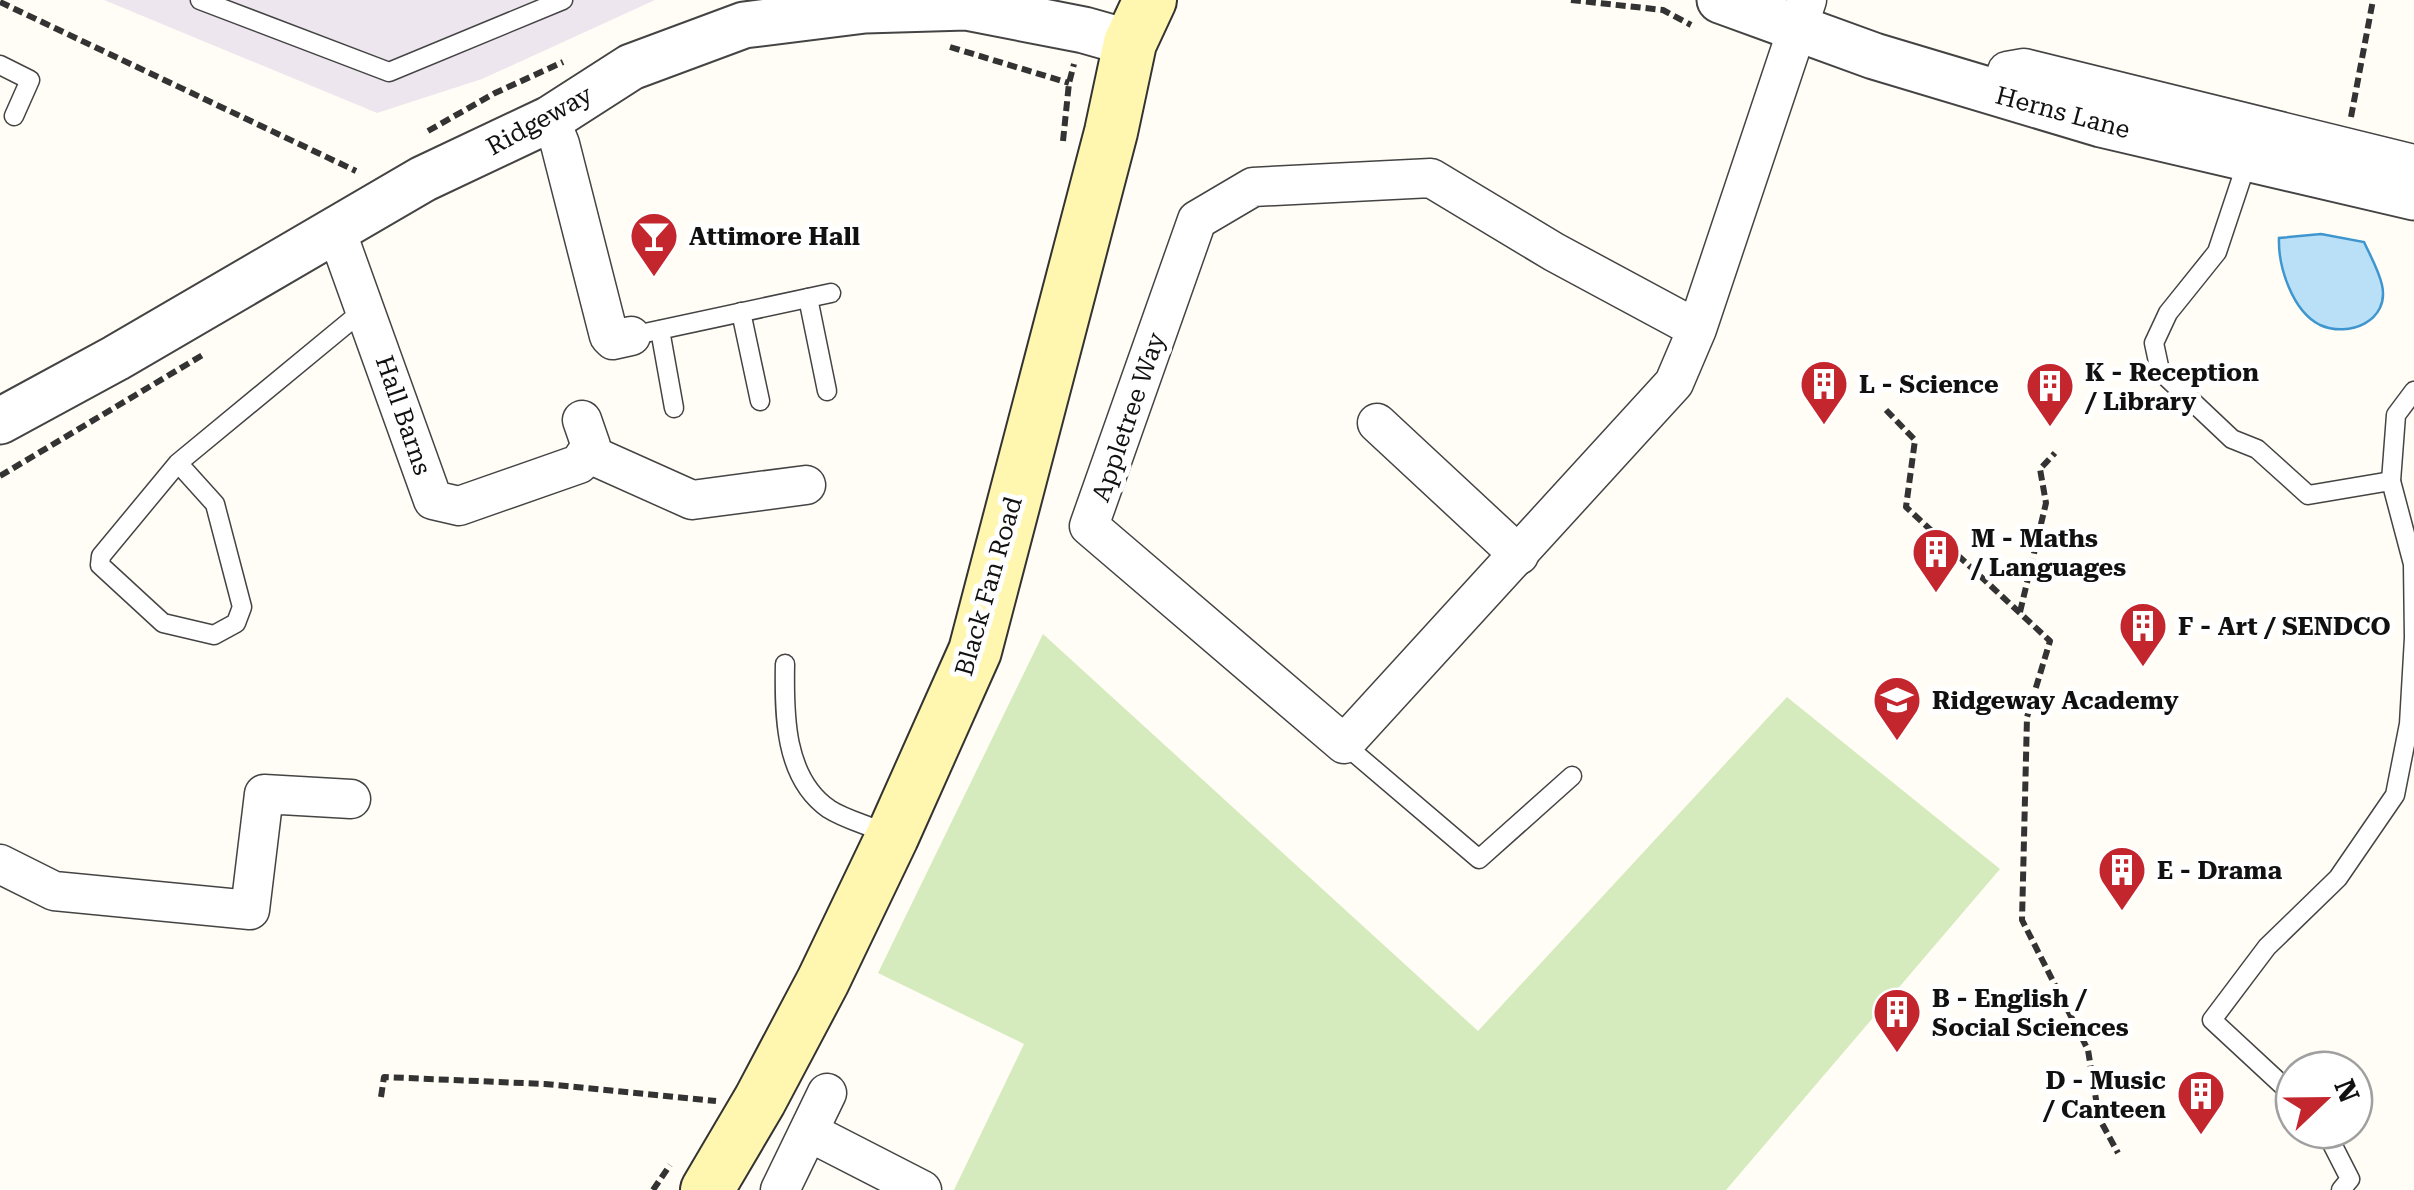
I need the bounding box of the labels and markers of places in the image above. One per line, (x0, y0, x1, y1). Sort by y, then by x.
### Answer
bar icon: Attimore Hall (628, 210, 680, 278)
place label: Attimore Hall (689, 222, 860, 251)
building icon: L - Science (1798, 358, 1850, 426)
place label: K - Reception / Library (2084, 358, 2259, 416)
building icon: K - Reception / Library (2024, 360, 2076, 428)
place label: L - Science (1859, 370, 1999, 399)
place label: M - Maths / Languages (1970, 524, 2126, 582)
building icon: M - Maths / Languages (1910, 526, 1962, 594)
building icon: F - Art / SENDCO (2117, 600, 2169, 668)
place label: F - Art / SENDCO (2178, 612, 2391, 641)
school or university icon: Ridgeway Academy (1871, 674, 1923, 742)
place label: Ridgeway Academy (1932, 686, 2179, 715)
building icon: E - Drama (2096, 844, 2148, 912)
place label: E - Drama (2157, 856, 2282, 885)
place label: B - English / Social Sciences (1932, 984, 2129, 1042)
building icon: B - English / Social Sciences (1871, 986, 1923, 1054)
place label: D - Music / Canteen (2042, 1066, 2166, 1124)
building icon: D - Music / Canteen (2175, 1068, 2227, 1136)

